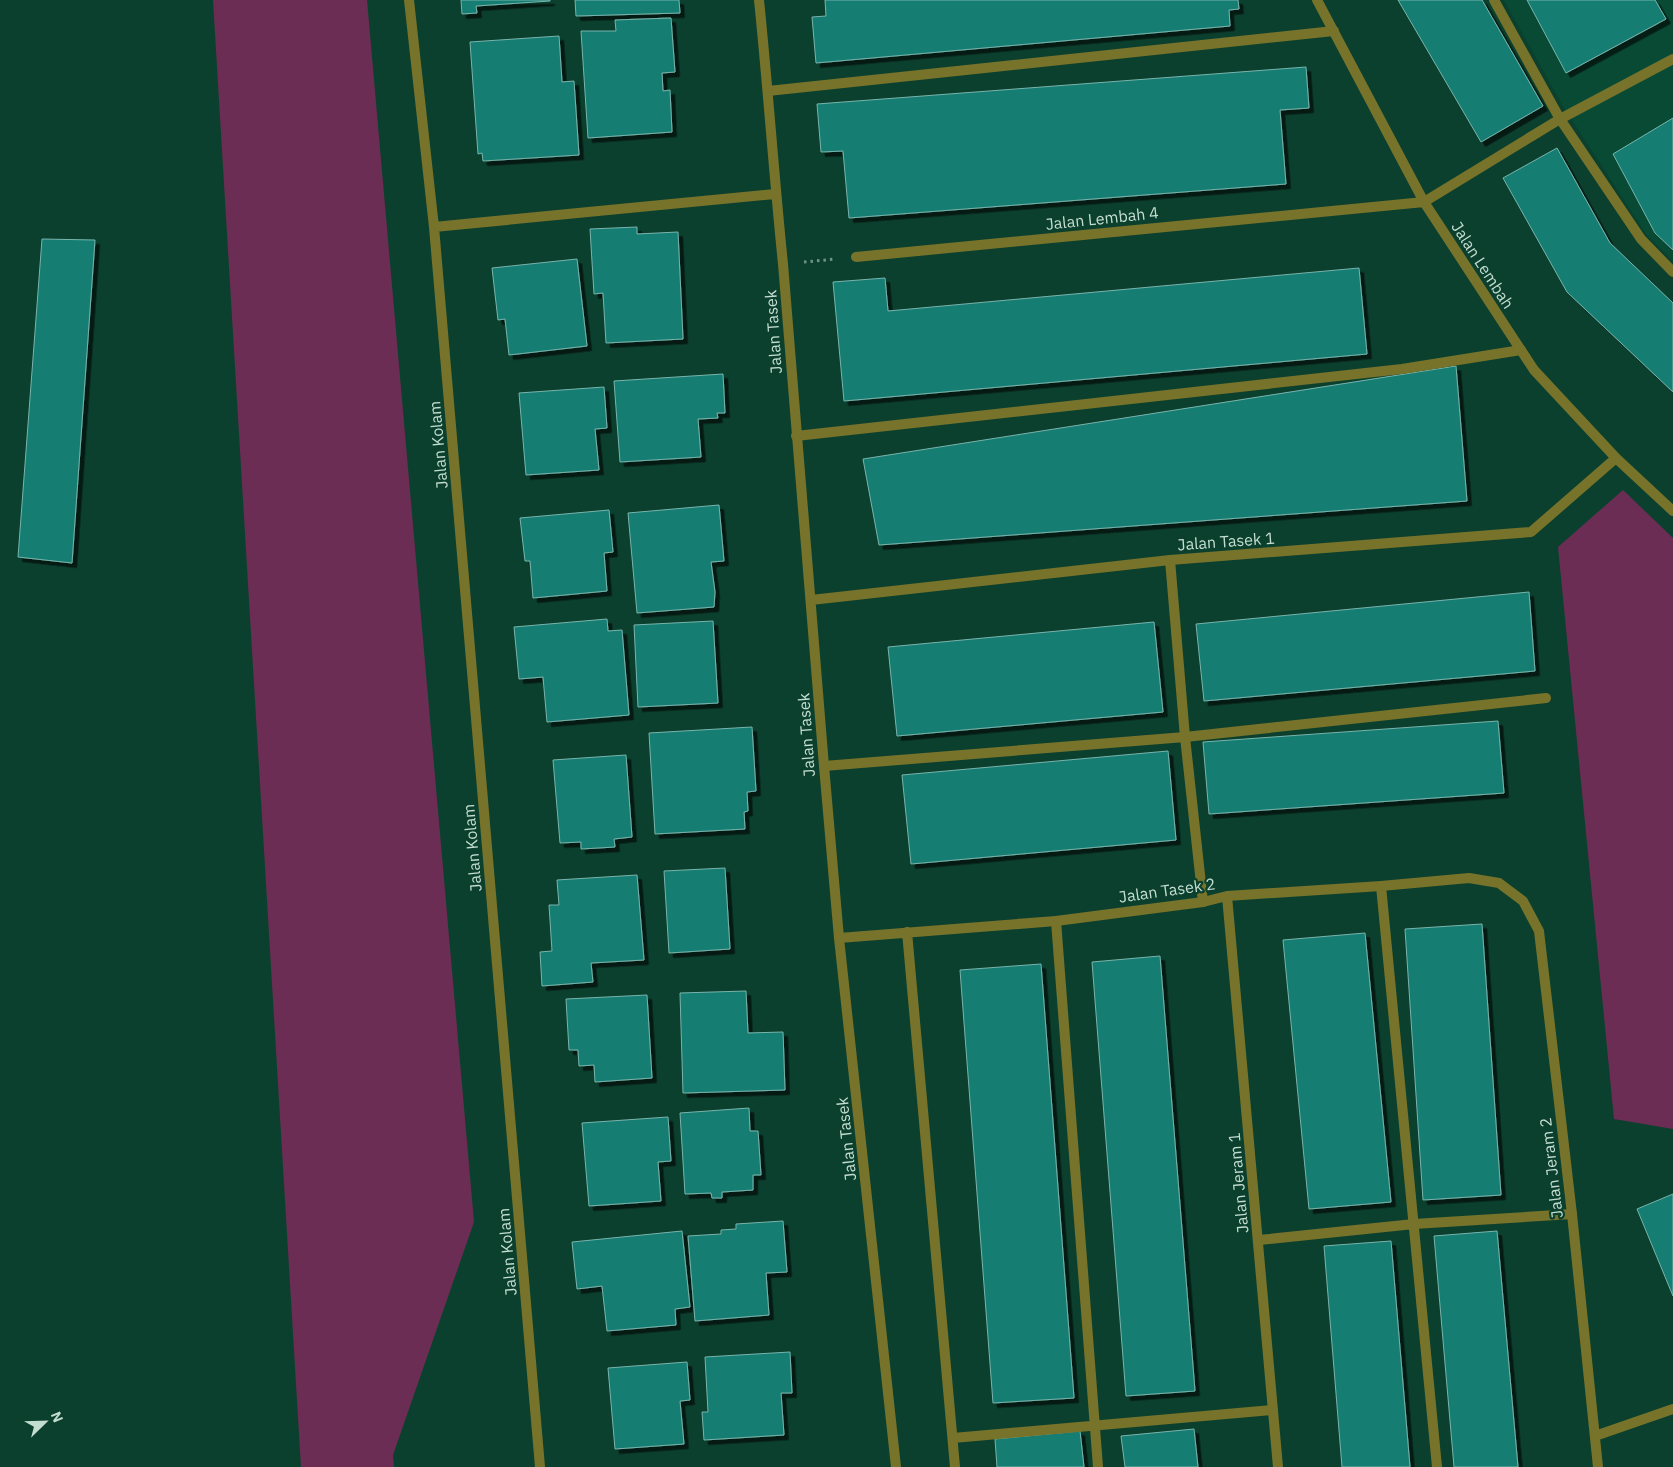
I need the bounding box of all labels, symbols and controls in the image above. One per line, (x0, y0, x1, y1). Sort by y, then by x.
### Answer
street label: Jalan Lembah 4 (1045, 202, 1159, 234)
street label: Jalan Lembah (1447, 218, 1519, 312)
street label: Jalan Tasek (760, 289, 786, 375)
street label: Jalan Kolam (424, 400, 452, 490)
street label: Jalan Tasek 1 (1177, 528, 1275, 554)
street label: Jalan Tasek (793, 692, 819, 778)
street label: Jalan Kolam (458, 803, 486, 893)
street label: Jalan Tasek 2 (1117, 873, 1217, 907)
street label: Jalan Tasek (832, 1096, 860, 1182)
street label: Jalan Jeram 2 (1535, 1117, 1567, 1219)
street label: Jalan Jeram 1 (1224, 1132, 1252, 1234)
street label: Jalan Kolam (493, 1207, 521, 1297)
north arrow (20, 1397, 70, 1447)
text: N (47, 1409, 67, 1425)

